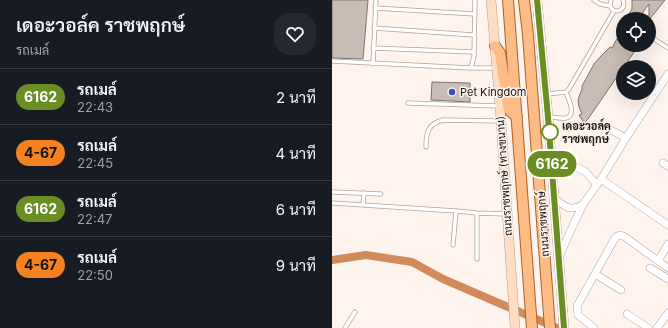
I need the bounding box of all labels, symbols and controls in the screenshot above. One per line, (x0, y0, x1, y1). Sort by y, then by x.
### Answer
map controls (616, 12, 656, 100)
button: locate (616, 12, 656, 52)
button: heart (274, 13, 316, 55)
text: เดอะวอล์ค ราชพฤกษ์ (16, 14, 185, 37)
text: รถเมล์ (16, 42, 49, 58)
button: layers (616, 60, 656, 100)
text: รถเมล์ (77, 80, 117, 99)
place label: Pet Kingdom (460, 85, 527, 99)
marker: Pet Kingdom (447, 87, 457, 97)
text: 6162 (24, 88, 57, 105)
text: 2 นาที (276, 88, 316, 107)
text: 22:43 (77, 99, 113, 115)
street label: ถนนราชพฤกษ์ (ทางขนาน) (492, 115, 515, 237)
place label: เดอะวอล์ค ราชพฤกษ์ (562, 118, 611, 146)
marker: เดอะวอล์ค ราชพฤกษ์ (541, 123, 559, 141)
text: รถเมล์ (77, 136, 117, 155)
text: 4-67 (24, 144, 57, 161)
text: 4 นาที (275, 144, 316, 163)
line badge: 6162 (524, 151, 580, 177)
text: 22:45 (77, 155, 113, 171)
text: 6162 (535, 155, 569, 172)
street label: ถนนราชพฤกษ์ (533, 190, 552, 257)
text: รถเมล์ (77, 192, 117, 211)
text: 6162 (24, 200, 57, 217)
text: 6 นาที (276, 200, 316, 219)
text: 22:47 (77, 211, 112, 227)
text: รถเมล์ (77, 248, 117, 267)
text: 4-67 (24, 256, 57, 273)
text: 9 นาที (276, 256, 316, 275)
text: 22:50 (77, 267, 113, 283)

